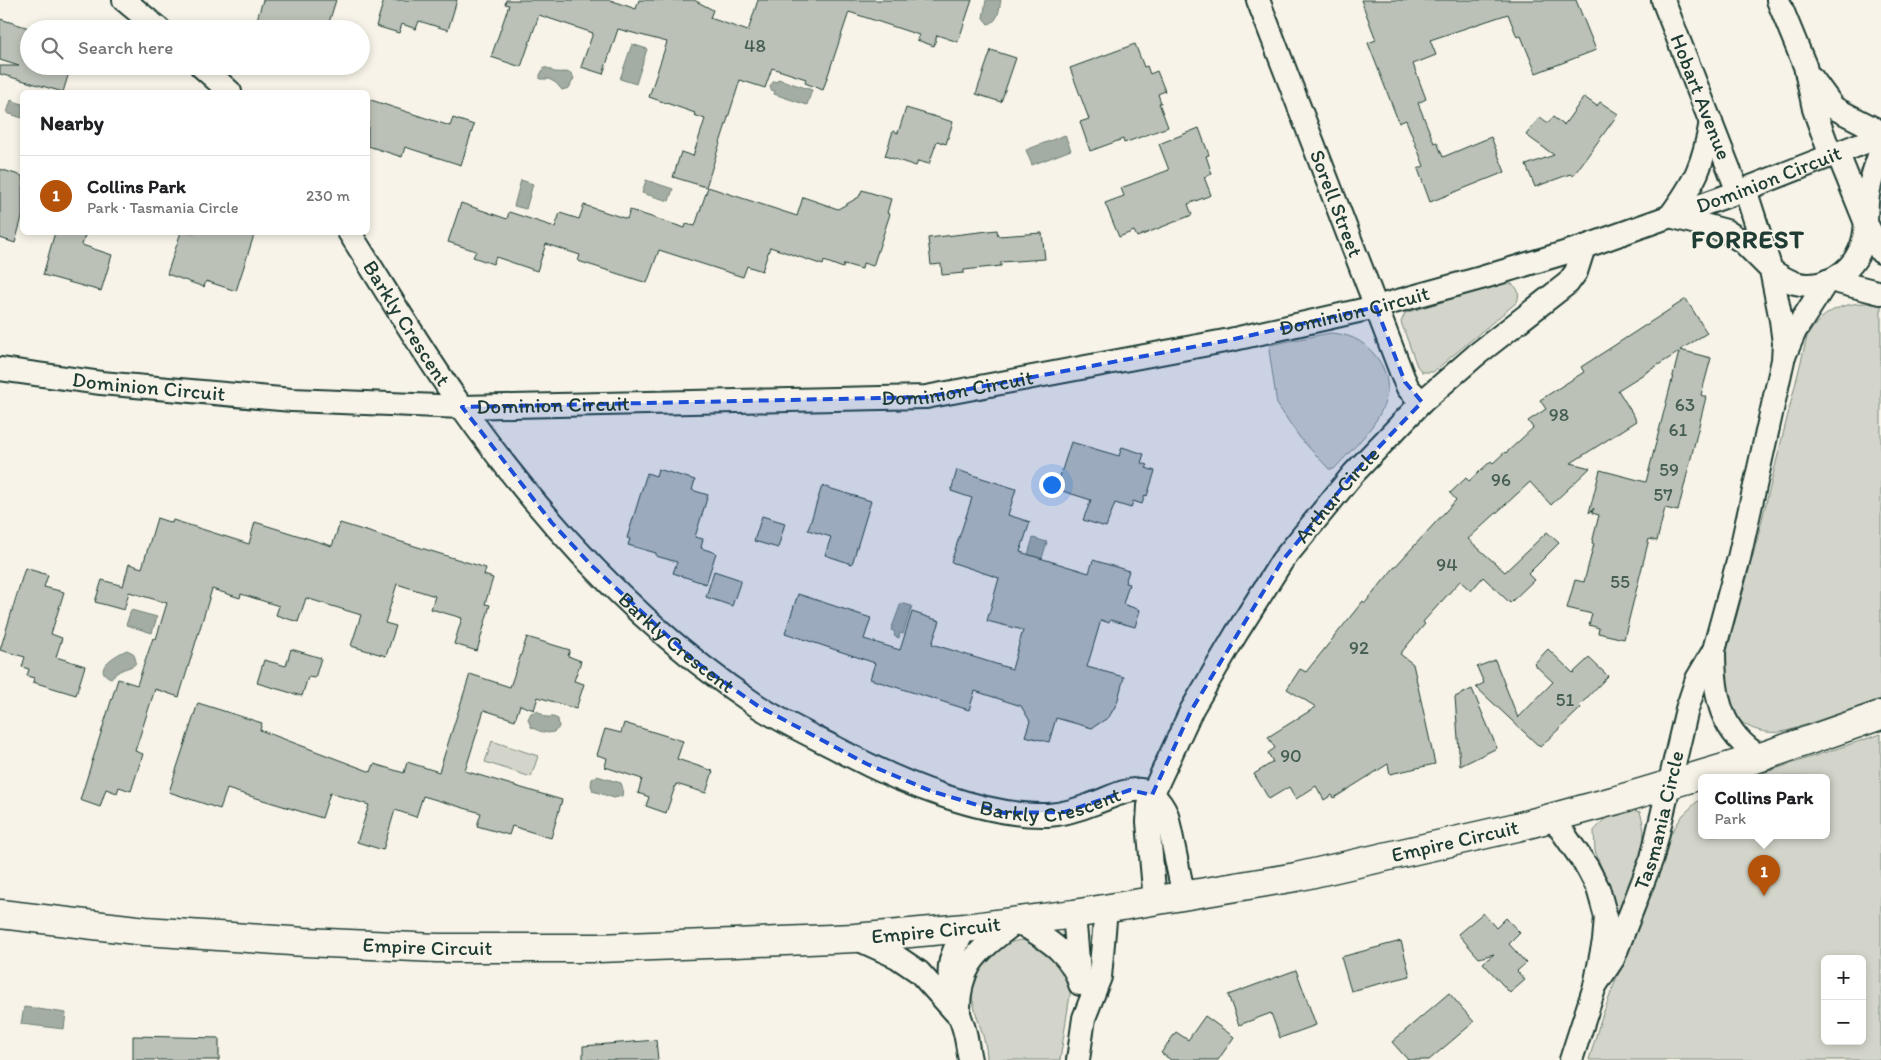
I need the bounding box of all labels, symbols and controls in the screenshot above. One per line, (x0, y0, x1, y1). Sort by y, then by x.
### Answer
search box (20, 20, 370, 75)
street label: Hobart Avenue (1665, 30, 1737, 163)
icon: search (38, 34, 66, 62)
house number: 48 (744, 34, 766, 57)
text: Search here (78, 36, 173, 59)
text: Nearby (40, 110, 104, 135)
street label: Dominion Circuit (1692, 140, 1845, 218)
street label: Sorell Street (1305, 146, 1369, 261)
text: Collins Park (87, 175, 186, 198)
text: 1 (52, 186, 60, 205)
text: 230 m (306, 186, 350, 205)
text: Park · Tasmania Circle (87, 198, 238, 217)
district label: FORREST (1691, 223, 1805, 255)
street label: Barkly Crescent (358, 256, 456, 391)
street label: Dominion Circuit (1277, 280, 1432, 340)
street label: Dominion Circuit (881, 364, 1035, 410)
street label: Dominion Circuit (71, 366, 227, 406)
street label: Dominion Circuit (476, 390, 630, 419)
house number: 63 (1675, 393, 1695, 416)
house number: 98 (1549, 403, 1569, 426)
house number: 61 (1669, 418, 1688, 441)
street label: Arthur Circle (1289, 441, 1385, 548)
house number: 59 (1659, 458, 1679, 481)
house number: 96 (1491, 468, 1511, 491)
your location (1039, 472, 1065, 498)
house number: 57 (1653, 483, 1673, 506)
house number: 94 (1436, 553, 1458, 576)
house number: 55 (1610, 570, 1630, 593)
street label: Barkly Crescent (613, 586, 740, 698)
house number: 92 (1349, 636, 1369, 659)
house number: 51 (1556, 688, 1575, 711)
house number: 90 (1280, 744, 1302, 767)
street label: Tasmania Circle (1628, 748, 1689, 893)
popup (1698, 774, 1830, 839)
street label: Barkly Crescent (977, 781, 1124, 827)
text: Collins Park (1715, 786, 1813, 809)
text: Park (1715, 809, 1746, 828)
street label: Empire Circuit (1389, 814, 1521, 867)
pin: 1 (1748, 855, 1780, 896)
street label: Empire Circuit (870, 911, 1002, 948)
street label: Empire Circuit (362, 932, 492, 960)
map controls (1821, 955, 1866, 1045)
button: + (1821, 955, 1866, 1000)
button: − (1821, 1000, 1866, 1045)

